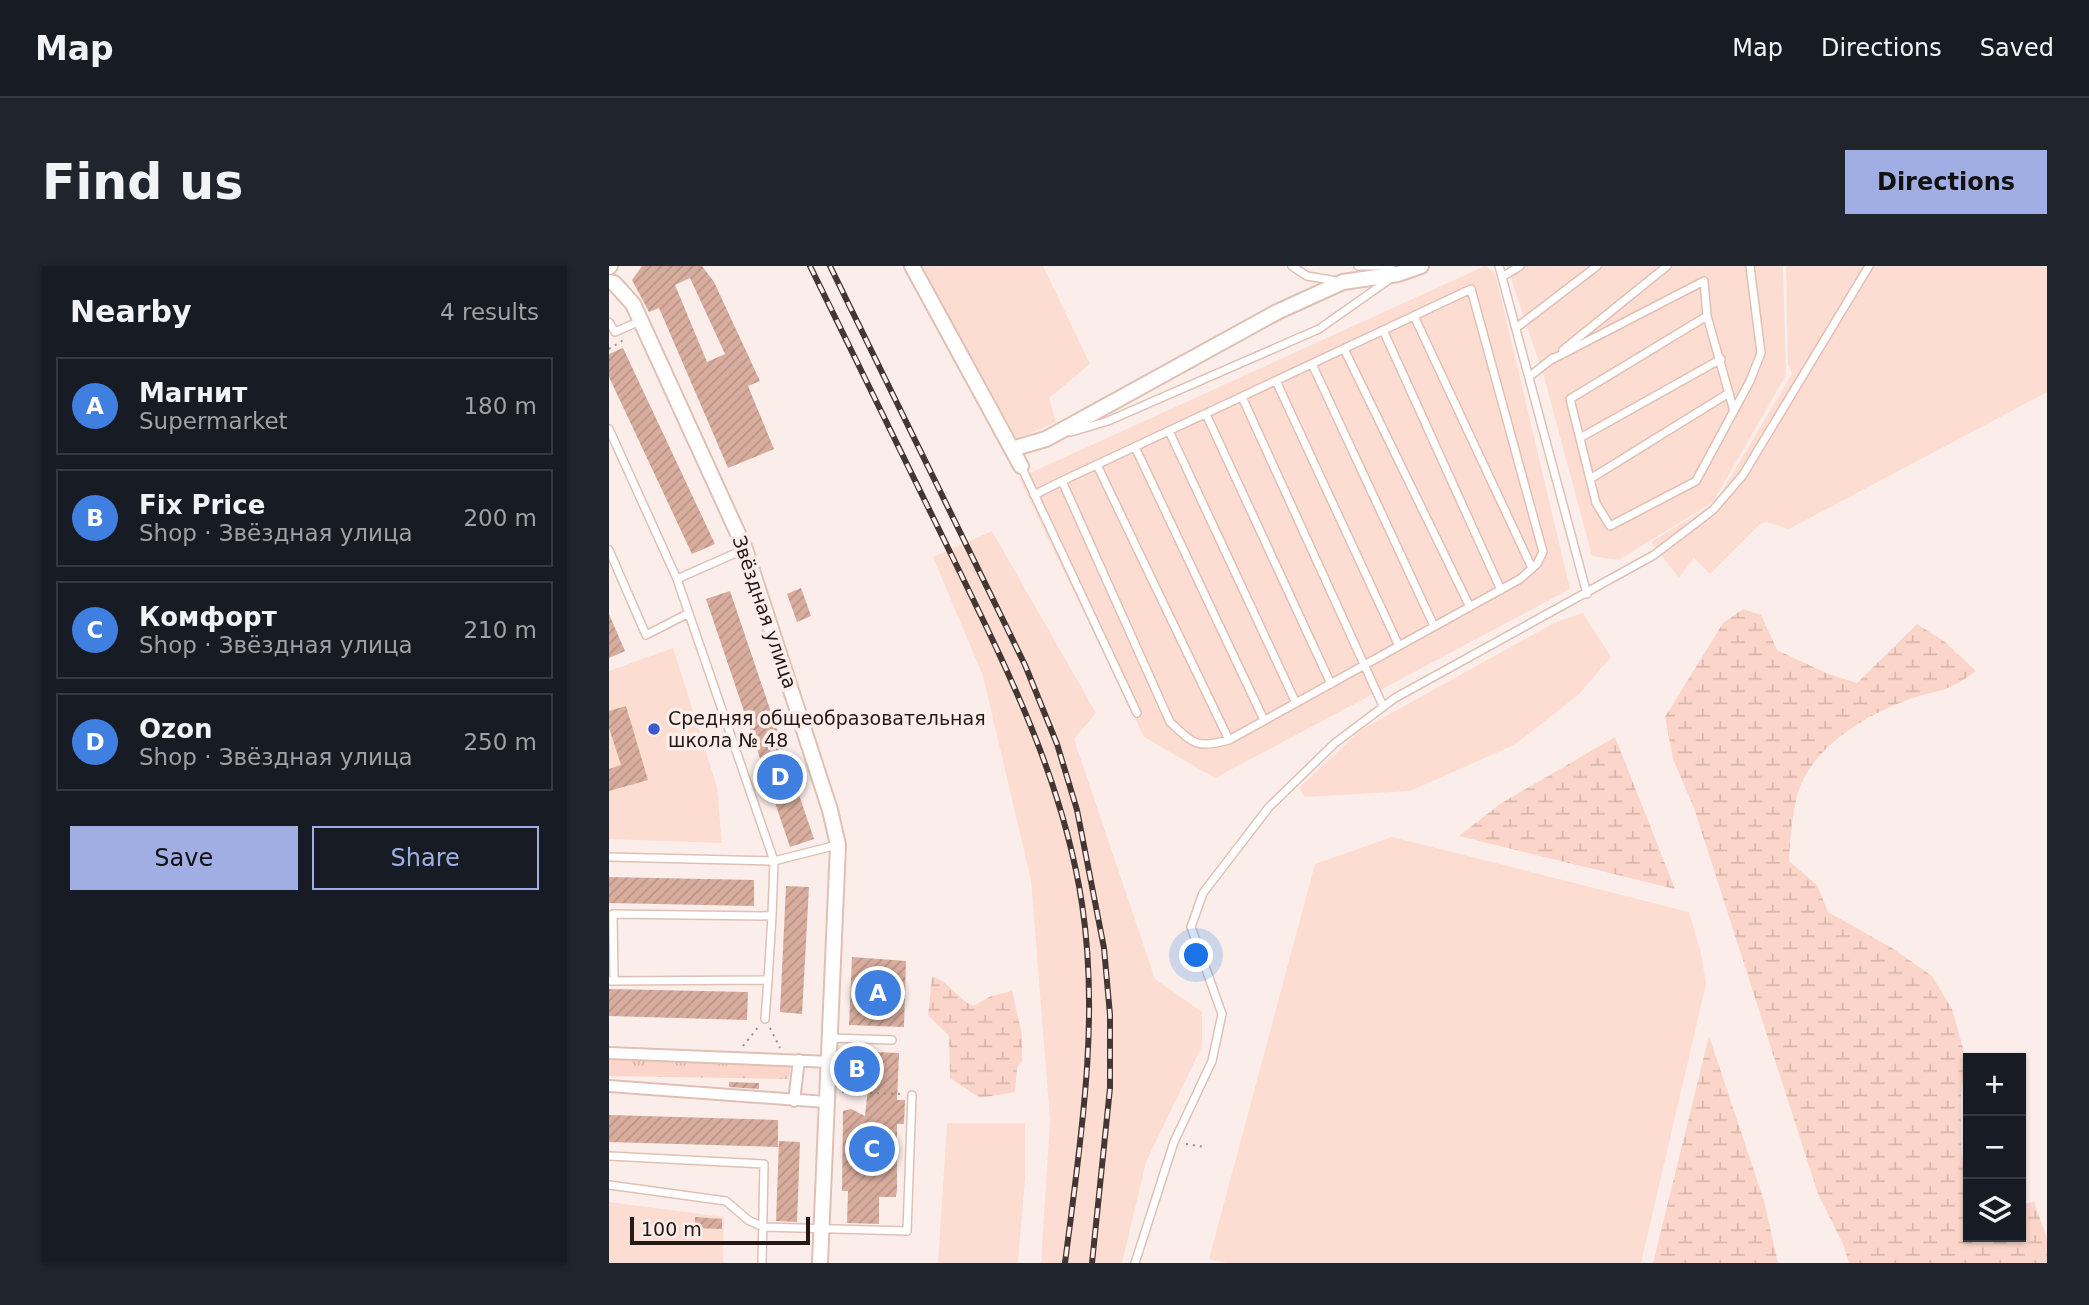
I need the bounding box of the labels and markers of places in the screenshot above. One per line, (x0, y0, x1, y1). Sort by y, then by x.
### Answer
place label: Средняя общеобразовательная школа № 48 (668, 707, 986, 751)
marker: Средняя общеобразовательная школа № 48 (646, 721, 662, 737)
pin: D (757, 751, 803, 803)
pin: A (855, 967, 901, 1019)
pin: B (834, 1043, 880, 1095)
pin: C (849, 1123, 895, 1175)

